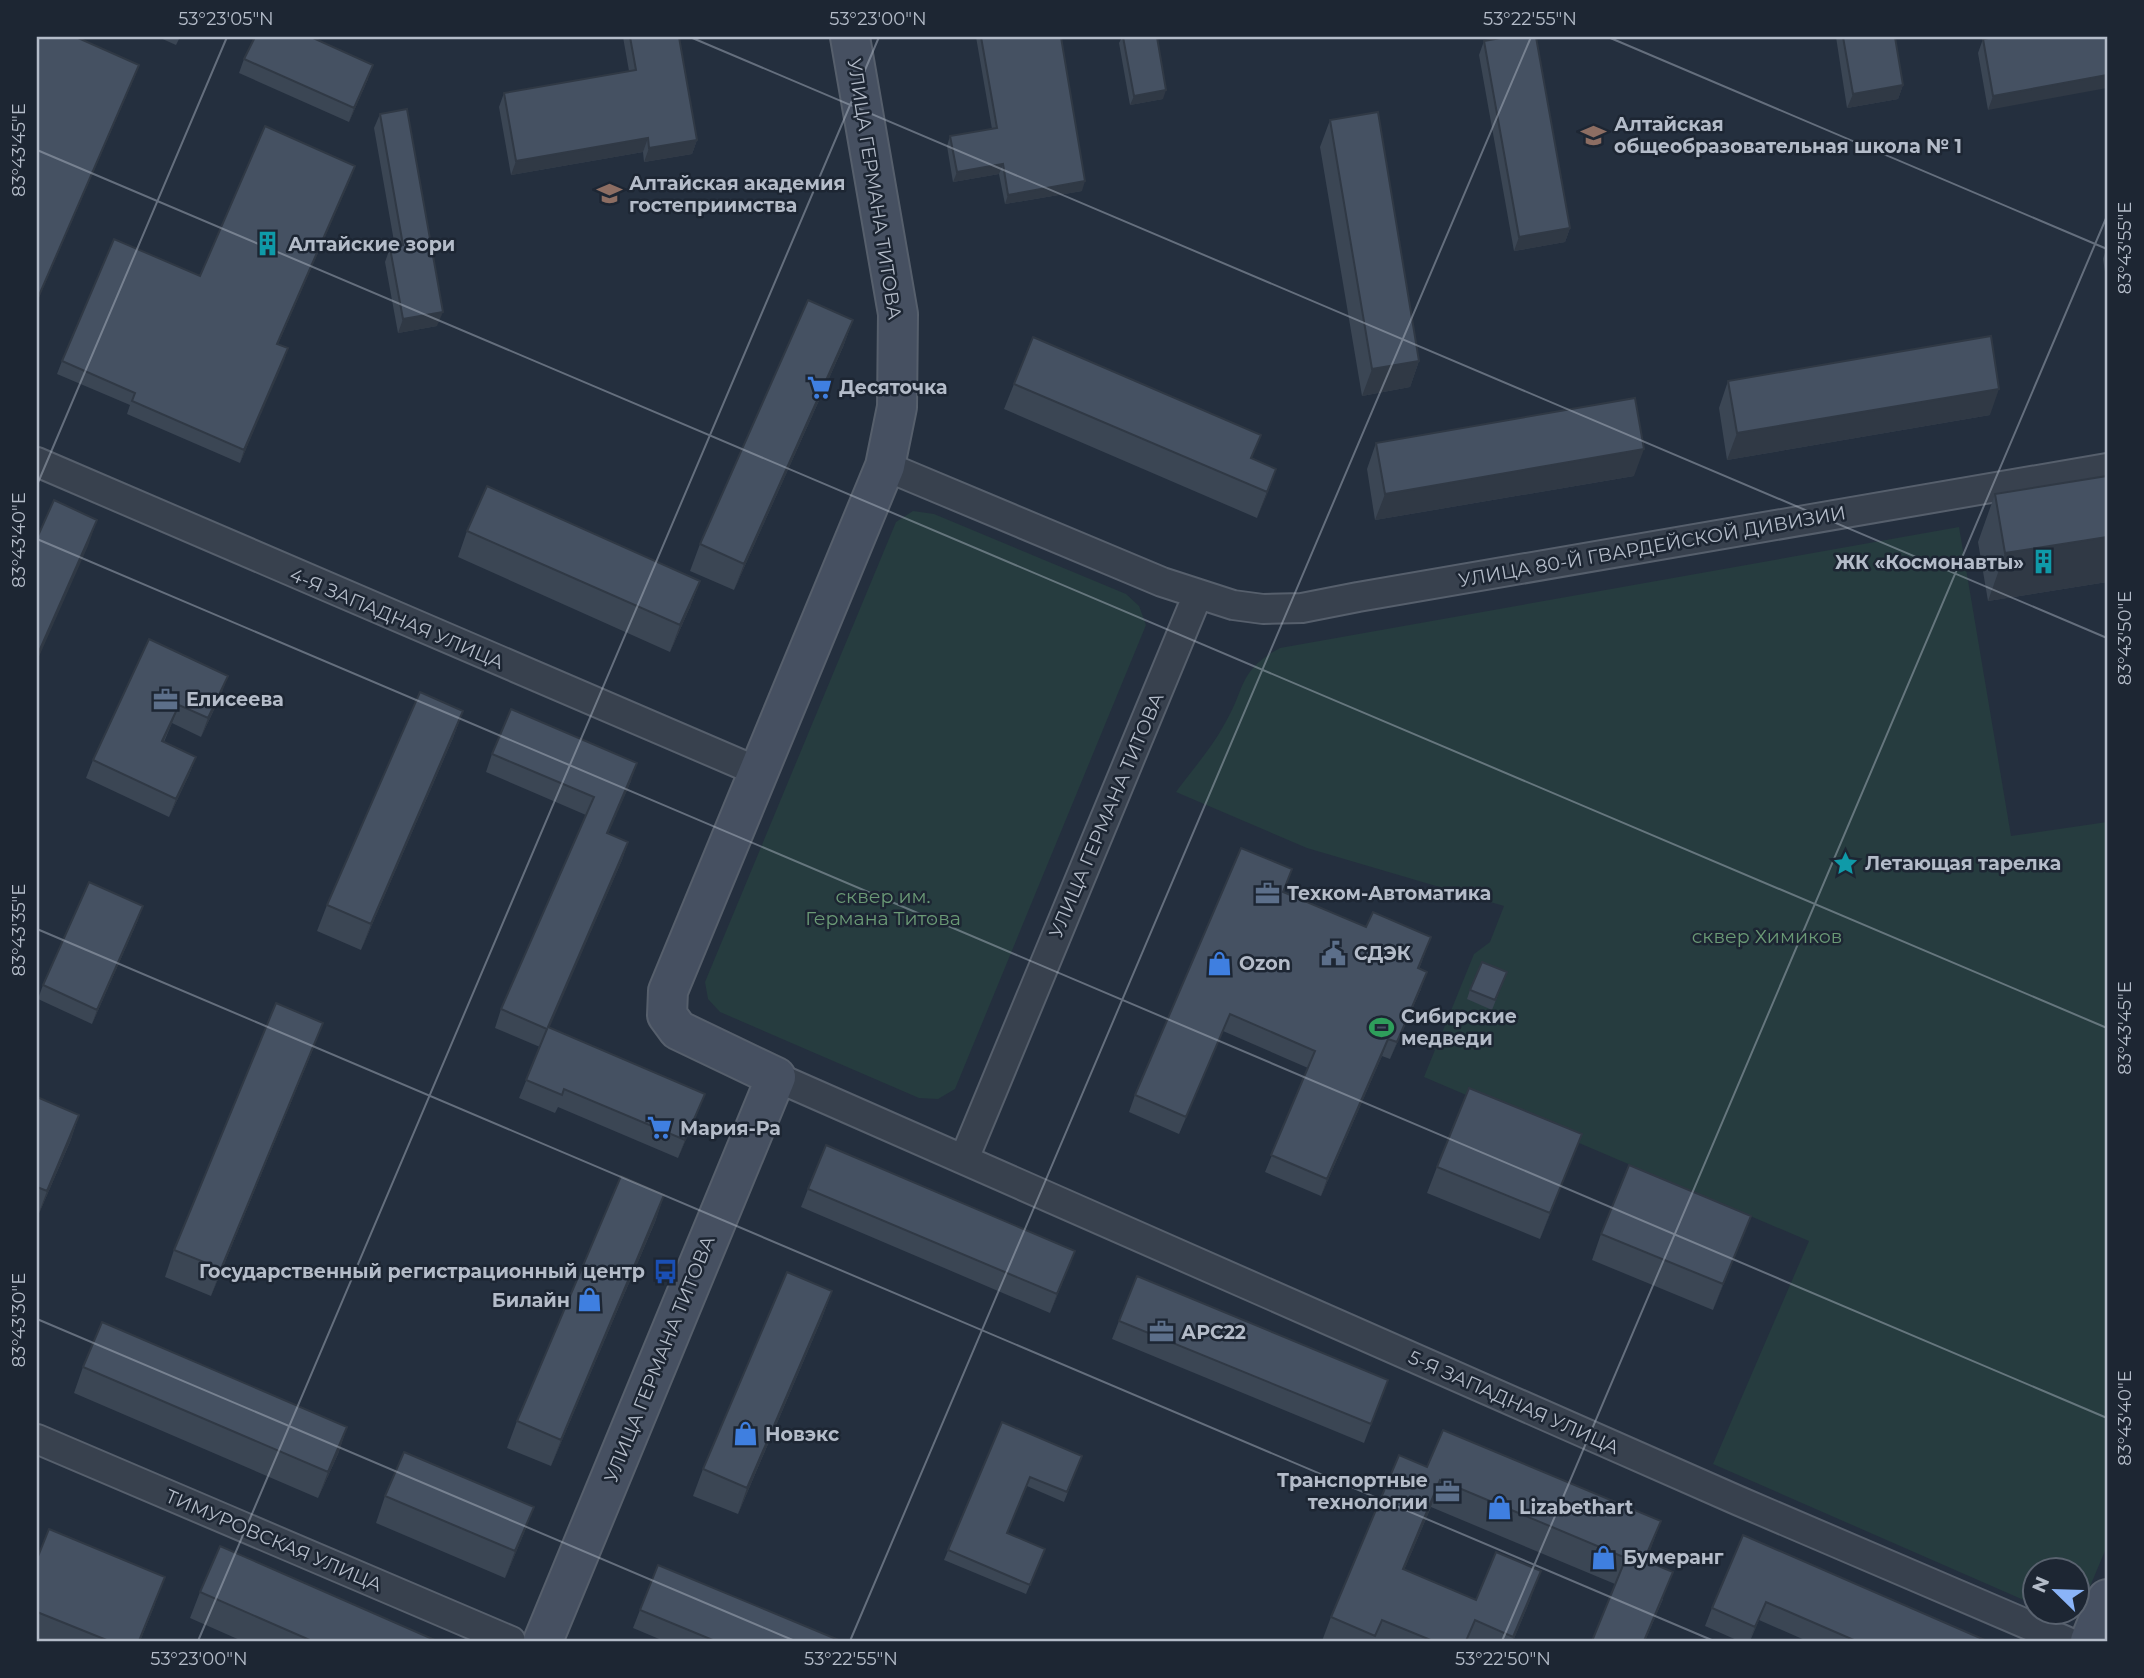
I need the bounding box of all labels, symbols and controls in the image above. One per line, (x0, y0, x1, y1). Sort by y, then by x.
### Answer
text: 53°23'05"N (178, 8, 274, 30)
text: 53°23'00"N (829, 8, 927, 30)
text: 53°22'55"N (1483, 8, 1577, 30)
street label: УЛИЦА ГЕРМАНА ТИТОВА (842, 57, 907, 321)
text: 83°43'45"E (8, 103, 30, 197)
place label: Алтайская общеобразовательная школа № 1 (1614, 113, 1962, 158)
school or university icon: Алтайская общеобразовательная школа № 1 (1580, 121, 1608, 149)
place label: Алтайская академия гостеприимства (629, 172, 846, 217)
school or university icon: Алтайская академия гостеприимства (595, 180, 623, 208)
text: 83°43'55"E (2114, 202, 2136, 294)
building icon: Алтайские зори (254, 230, 282, 258)
place label: Алтайские зори (288, 233, 455, 256)
supermarket icon: Десяточка (805, 373, 833, 401)
place label: Десяточка (839, 376, 948, 399)
text: 83°43'40"E (8, 492, 30, 588)
street label: УЛИЦА 80-Й ГВАРДЕЙСКОЙ ДИВИЗИИ (1457, 501, 1848, 592)
building icon: ЖК «Космонавты» (2030, 548, 2058, 576)
place label: ЖК «Космонавты» (1835, 551, 2024, 574)
street label: 4-Я ЗАПАДНАЯ УЛИЦА (286, 563, 507, 674)
text: 83°43'50"E (2114, 591, 2136, 685)
office icon: Елисеева (152, 685, 180, 713)
place label: Елисеева (186, 688, 284, 711)
street label: УЛИЦА ГЕРМАНА ТИТОВА (1044, 689, 1169, 941)
place icon: Летающая тарелка (1831, 849, 1859, 877)
place label: Летающая тарелка (1865, 852, 2061, 875)
office icon: Техком-Автоматика (1253, 879, 1281, 907)
place label: Техком-Автоматика (1287, 882, 1491, 905)
text: 83°43'35"E (8, 884, 30, 976)
park label: сквер им. Германа Титова (805, 885, 961, 930)
park label: сквер Химиков (1692, 925, 1842, 948)
public building icon: СДЭК (1320, 939, 1348, 967)
place label: СДЭК (1354, 942, 1411, 965)
shop icon: Ozon (1205, 949, 1233, 977)
place label: Ozon (1239, 952, 1291, 975)
text: 83°43'45"E (2114, 981, 2136, 1075)
place label: Сибирские медведи (1401, 1005, 1517, 1050)
sports icon: Сибирские медведи (1367, 1013, 1395, 1041)
supermarket icon: Мария-Ра (646, 1114, 674, 1142)
place label: Мария-Ра (680, 1117, 781, 1140)
street label: УЛИЦА ГЕРМАНА ТИТОВА (599, 1232, 720, 1486)
bus stop icon: Государственный регистрационный центр (651, 1257, 679, 1285)
place label: Государственный регистрационный центр (199, 1260, 645, 1283)
text: 83°43'30"E (8, 1273, 30, 1367)
shop icon: Билайн (576, 1286, 604, 1314)
place label: Билайн (492, 1289, 570, 1312)
office icon: АРС22 (1147, 1318, 1175, 1346)
place label: АРС22 (1181, 1321, 1246, 1344)
street label: 5-Я ЗАПАДНАЯ УЛИЦА (1405, 1346, 1623, 1459)
text: 83°43'40"E (2114, 1370, 2136, 1466)
shop icon: Новэкс (731, 1420, 759, 1448)
place label: Новэкс (765, 1423, 839, 1446)
place label: Транспортные технологии (1277, 1469, 1428, 1514)
office icon: Транспортные технологии (1434, 1477, 1462, 1505)
street label: ТИМУРОВСКАЯ УЛИЦА (162, 1484, 386, 1597)
shop icon: Lizabethart (1485, 1493, 1513, 1521)
place label: Lizabethart (1519, 1496, 1633, 1519)
shop icon: Бумеранг (1589, 1543, 1617, 1571)
place label: Бумеранг (1623, 1546, 1724, 1569)
north arrow (2022, 1556, 2092, 1626)
text: N (2027, 1573, 2054, 1596)
text: 53°23'00"N (150, 1648, 248, 1670)
text: 53°22'55"N (804, 1648, 898, 1670)
text: 53°22'50"N (1455, 1648, 1551, 1670)

